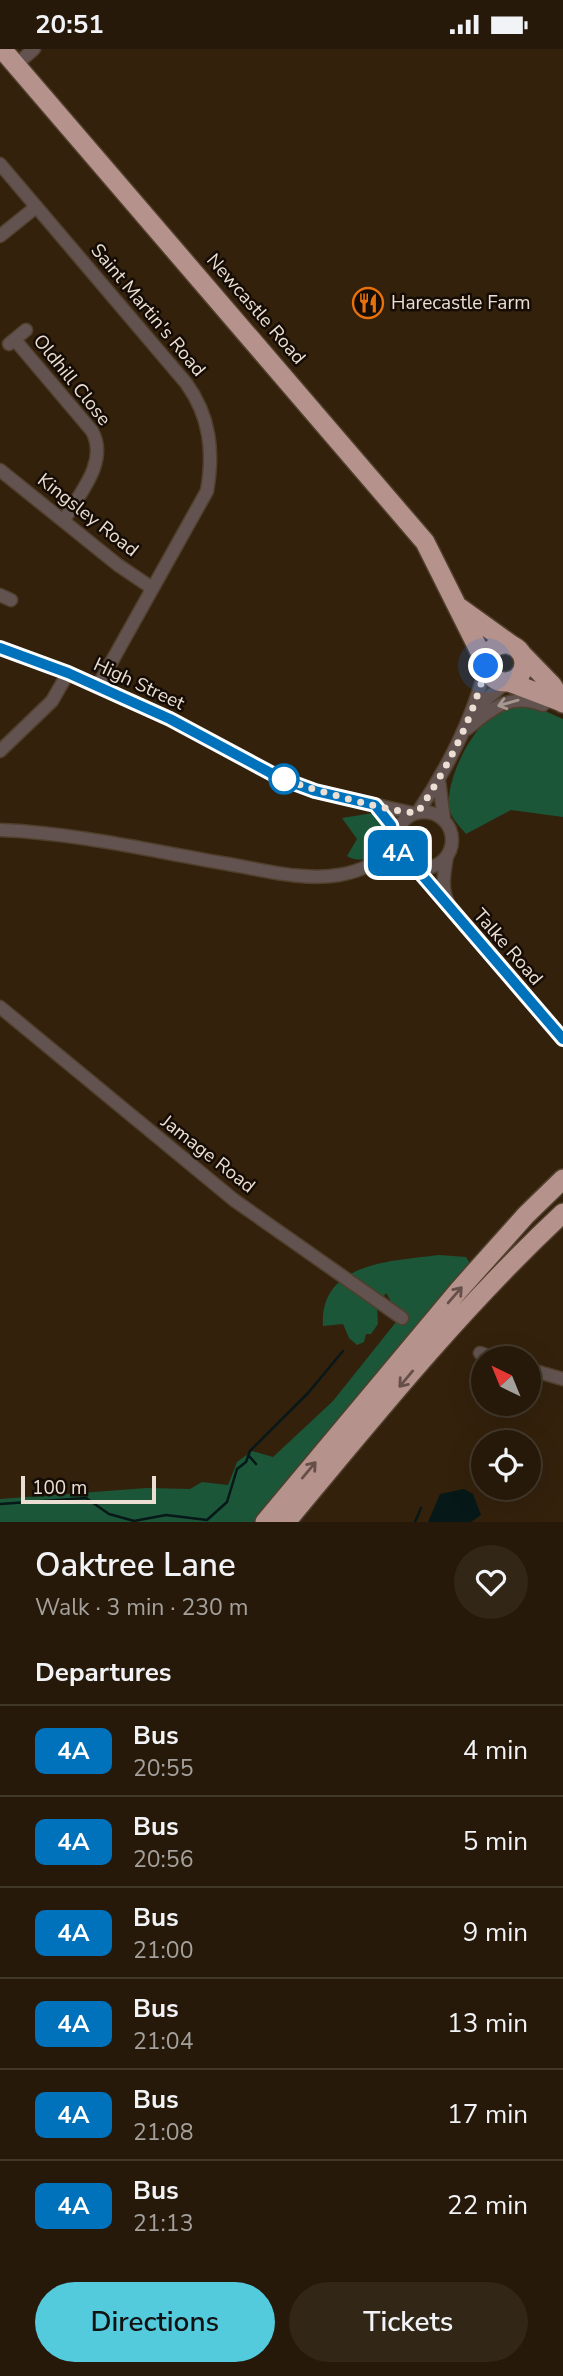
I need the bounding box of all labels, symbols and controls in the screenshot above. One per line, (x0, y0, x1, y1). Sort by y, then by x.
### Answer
text: 20:51 (35, 7, 104, 42)
street label: Saint Martin's Road (85, 238, 211, 382)
street label: Newcastle Road (201, 248, 311, 370)
restaurant icon: Harecastle Farm (351, 286, 385, 320)
place label: Harecastle Farm (391, 290, 531, 316)
street label: Oldhill Close (27, 329, 117, 431)
street label: Kingsley Road (32, 467, 144, 563)
your location (468, 648, 503, 683)
street label: High Street (89, 652, 189, 717)
one-way arrow (498, 697, 520, 710)
unlabelled marker (269, 764, 299, 794)
line badge: 4A (366, 830, 430, 876)
text: 4A (382, 837, 414, 869)
street label: Talke Road (467, 903, 549, 991)
street label: Jamage Road (155, 1108, 260, 1199)
one-way arrow (447, 1287, 463, 1305)
north arrow (471, 1346, 541, 1416)
map controls (471, 1346, 541, 1500)
one-way arrow (398, 1369, 414, 1387)
button: locate (471, 1430, 541, 1500)
one-way arrow (301, 1461, 317, 1479)
scale bar (21, 1473, 156, 1505)
text: 100 m (32, 1475, 87, 1501)
text: Oaktree Lane (35, 1543, 236, 1588)
button: heart (454, 1545, 528, 1619)
text: Walk · 3 min · 230 m (35, 1592, 248, 1623)
text: Departures (35, 1655, 171, 1690)
text: Bus (133, 1718, 179, 1753)
text: 4 min (463, 1733, 528, 1768)
text: 4A (57, 1735, 90, 1767)
text: 20:55 (133, 1753, 193, 1784)
text: Bus (133, 1809, 179, 1844)
text: 5 min (463, 1824, 528, 1859)
text: 4A (57, 1826, 90, 1858)
text: 20:56 (133, 1844, 193, 1875)
text: Bus (133, 1900, 179, 1935)
text: 9 min (463, 1915, 528, 1950)
text: 4A (57, 1917, 90, 1949)
text: 21:00 (133, 1935, 193, 1966)
text: Bus (133, 1991, 179, 2026)
text: 13 min (447, 2006, 528, 2041)
text: 4A (57, 2008, 90, 2040)
text: 21:04 (133, 2026, 193, 2057)
text: Bus (133, 2082, 179, 2117)
text: 17 min (447, 2097, 528, 2132)
text: 4A (57, 2099, 90, 2131)
text: 21:08 (133, 2117, 193, 2148)
text: Bus (133, 2173, 179, 2208)
text: 22 min (447, 2188, 528, 2223)
text: 4A (57, 2190, 90, 2222)
text: 21:13 (133, 2208, 193, 2239)
button: Directions (35, 2282, 275, 2362)
button: Tickets (289, 2282, 528, 2362)

